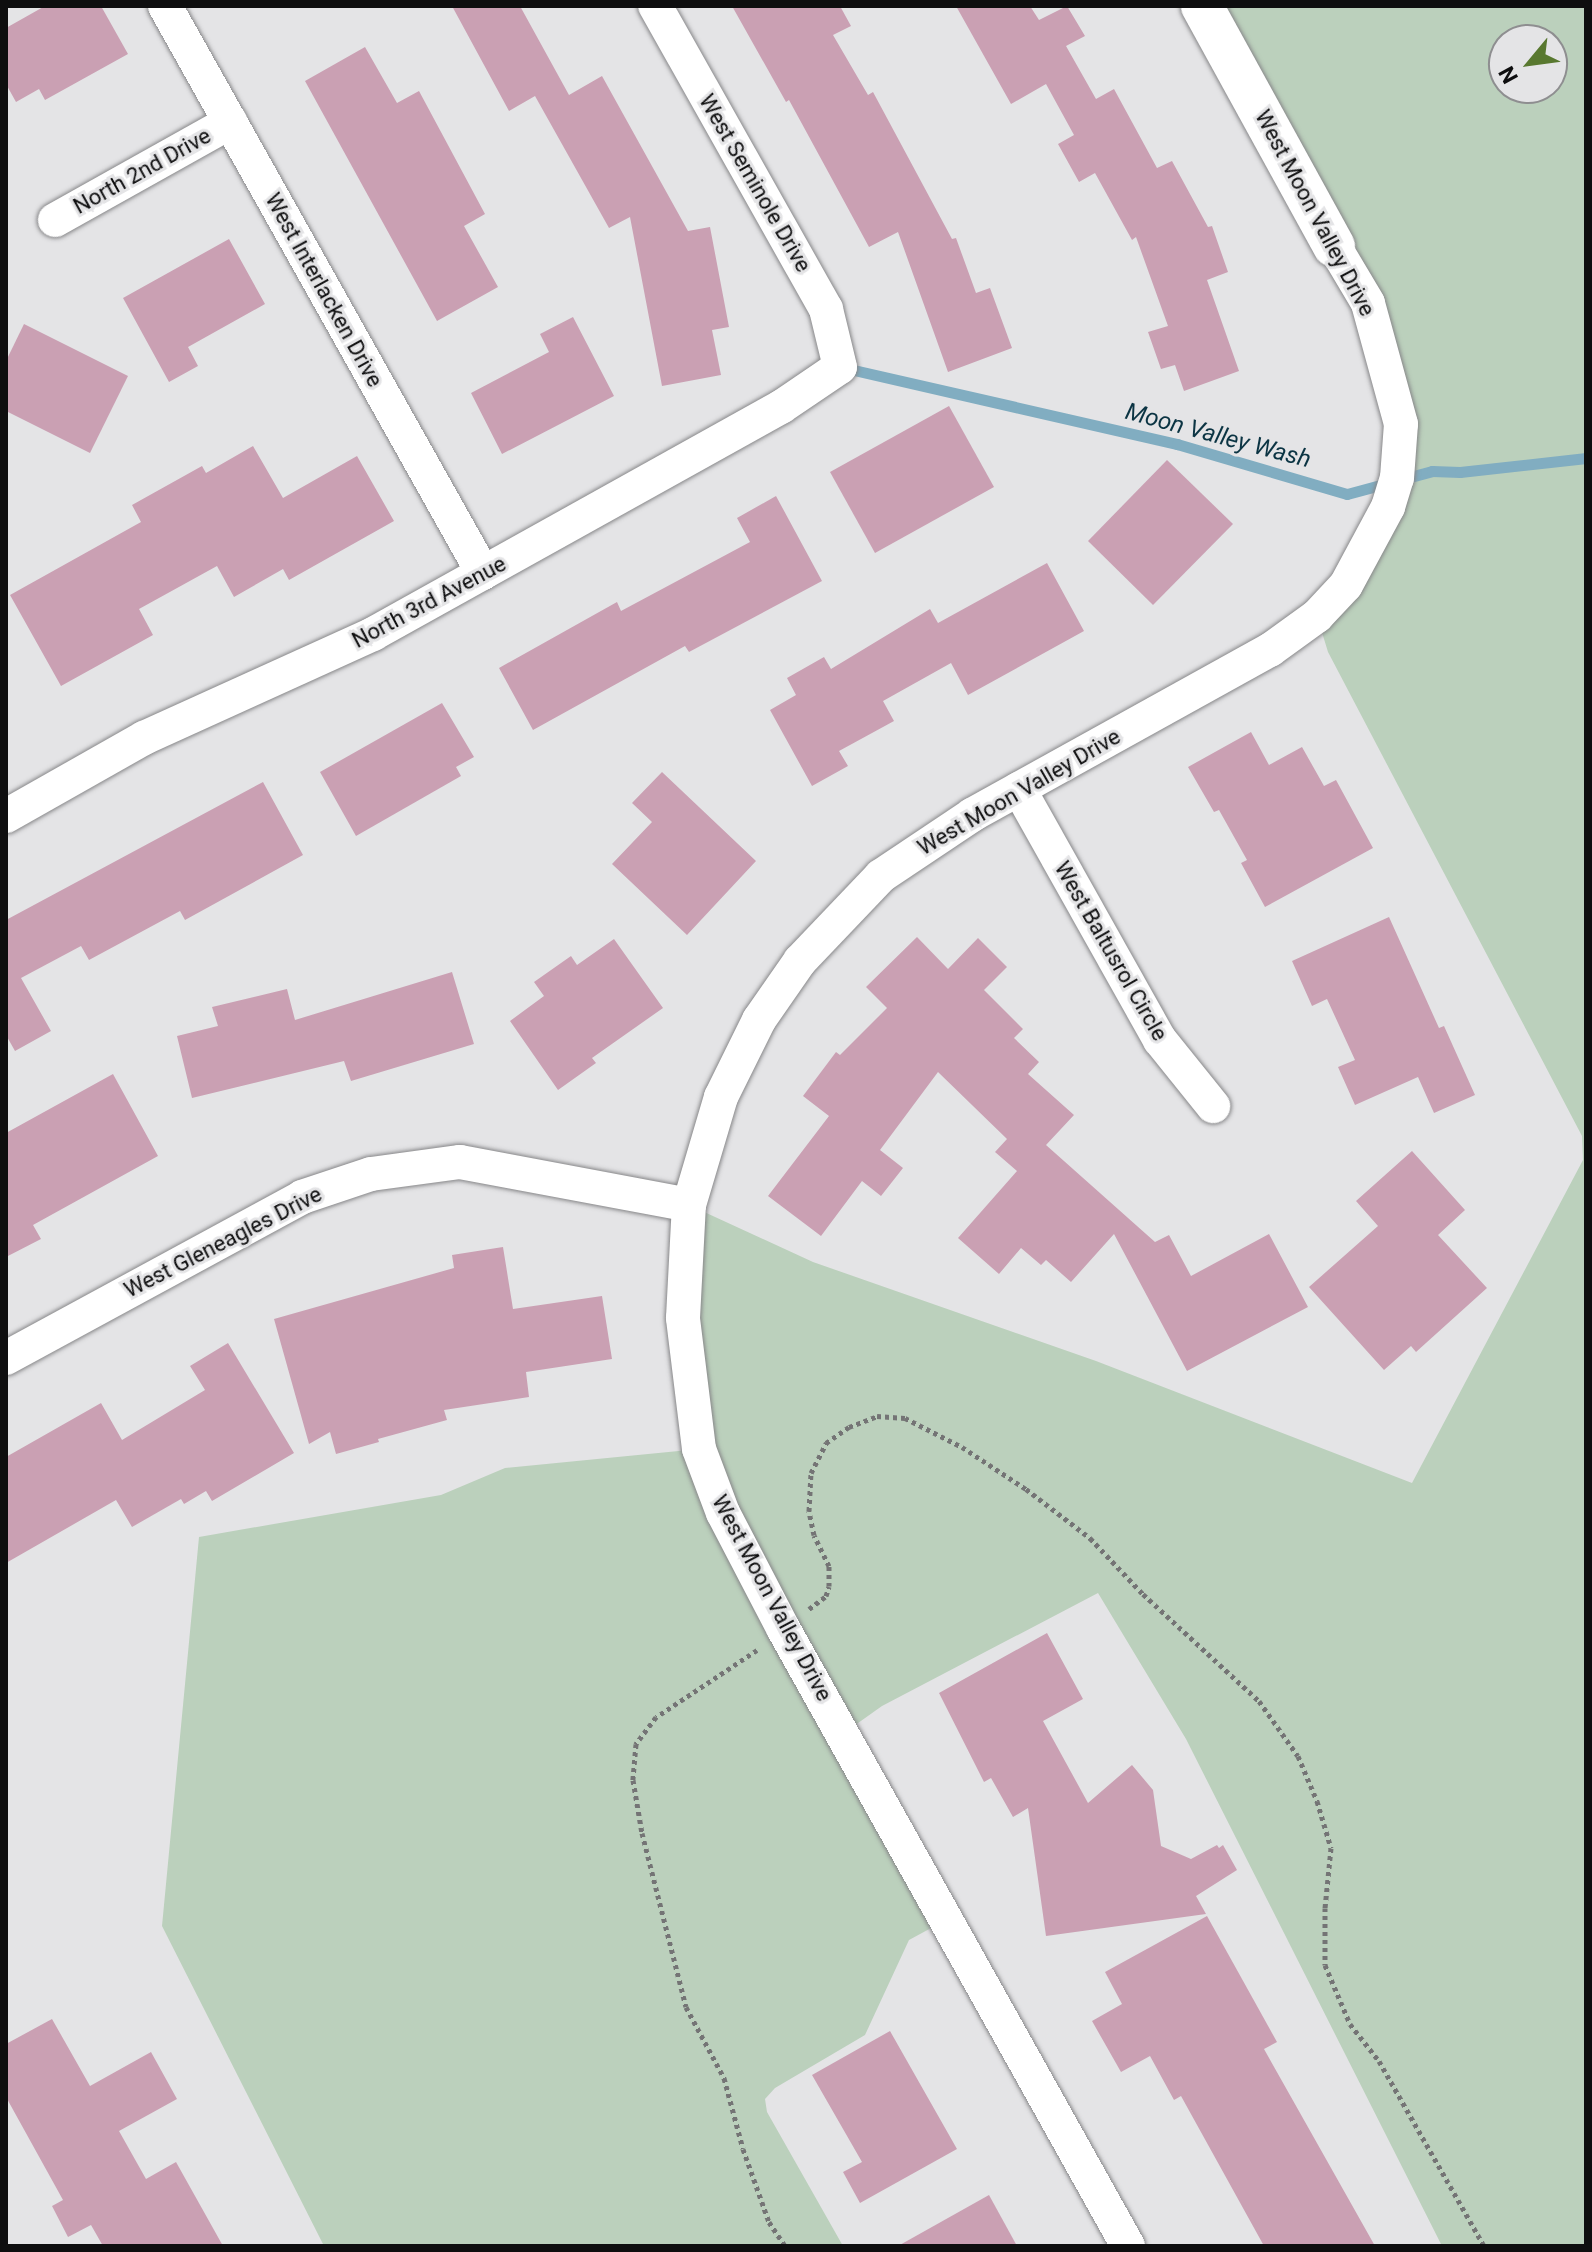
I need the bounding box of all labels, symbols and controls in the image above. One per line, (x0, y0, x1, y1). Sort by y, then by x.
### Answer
north arrow (1488, 24, 1568, 104)
text: N (1494, 62, 1523, 88)
street label: West Seminole Drive (693, 89, 817, 277)
street label: West Moon Valley Drive (1249, 105, 1381, 321)
street label: North 2nd Drive (69, 122, 215, 220)
street label: West Interlacken Drive (260, 188, 388, 392)
water label: Moon Valley Wash (1122, 397, 1314, 475)
street label: North 3rd Avenue (348, 550, 510, 654)
street label: West Moon Valley Drive (913, 723, 1125, 861)
street label: West Baltusrol Circle (1049, 857, 1173, 1045)
street label: West Gleneagles Drive (120, 1181, 326, 1303)
street label: West Moon Valley Drive (706, 1490, 838, 1706)

